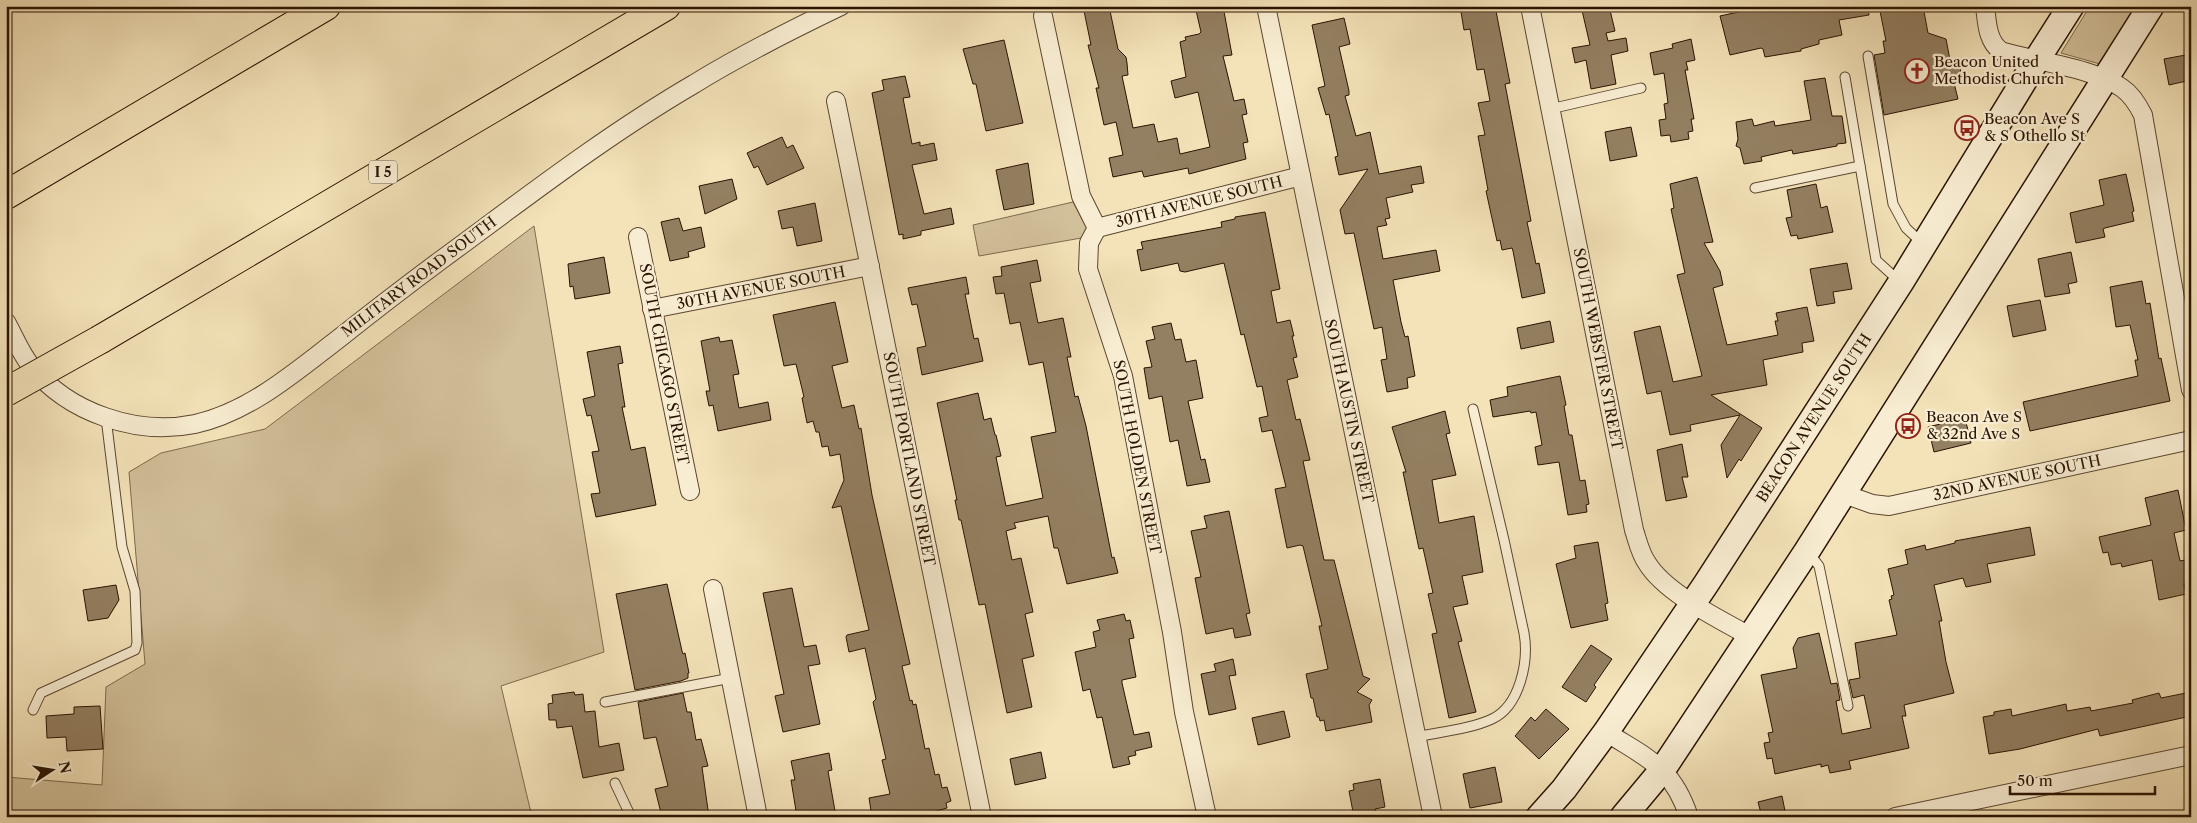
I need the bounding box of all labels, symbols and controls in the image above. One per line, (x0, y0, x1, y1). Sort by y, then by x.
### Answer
place label: Beacon United Methodist Church (1934, 52, 2065, 88)
church icon: Beacon United Methodist Church (1904, 58, 1930, 84)
place label: Beacon Ave S & S Othello St (1984, 109, 2086, 145)
bus stop icon: Beacon Ave S & S Othello St (1954, 115, 1980, 141)
road number: I 5 (369, 160, 397, 183)
street label: 30TH AVENUE SOUTH (1113, 172, 1285, 231)
street label: MILITARY ROAD SOUTH (338, 212, 500, 341)
street label: SOUTH WEBSTER STREET (1570, 246, 1628, 452)
street label: SOUTH CHICAGO STREET (636, 262, 693, 467)
street label: 30TH AVENUE SOUTH (675, 262, 847, 313)
street label: SOUTH AUSTIN STREET (1321, 317, 1378, 505)
street label: BEACON AVENUE SOUTH (1752, 330, 1875, 506)
street label: SOUTH PORTLAND STREET (879, 350, 940, 568)
street label: SOUTH HOLDEN STREET (1109, 358, 1166, 556)
place label: Beacon Ave S & 32nd Ave S (1926, 407, 2022, 443)
bus stop icon: Beacon Ave S & 32nd Ave S (1895, 413, 1921, 439)
street label: 32ND AVENUE SOUTH (1931, 450, 2103, 505)
north arrow (28, 746, 78, 796)
text: N (55, 759, 75, 775)
scale bar (2010, 763, 2154, 795)
text: 50 m (2017, 771, 2053, 790)

